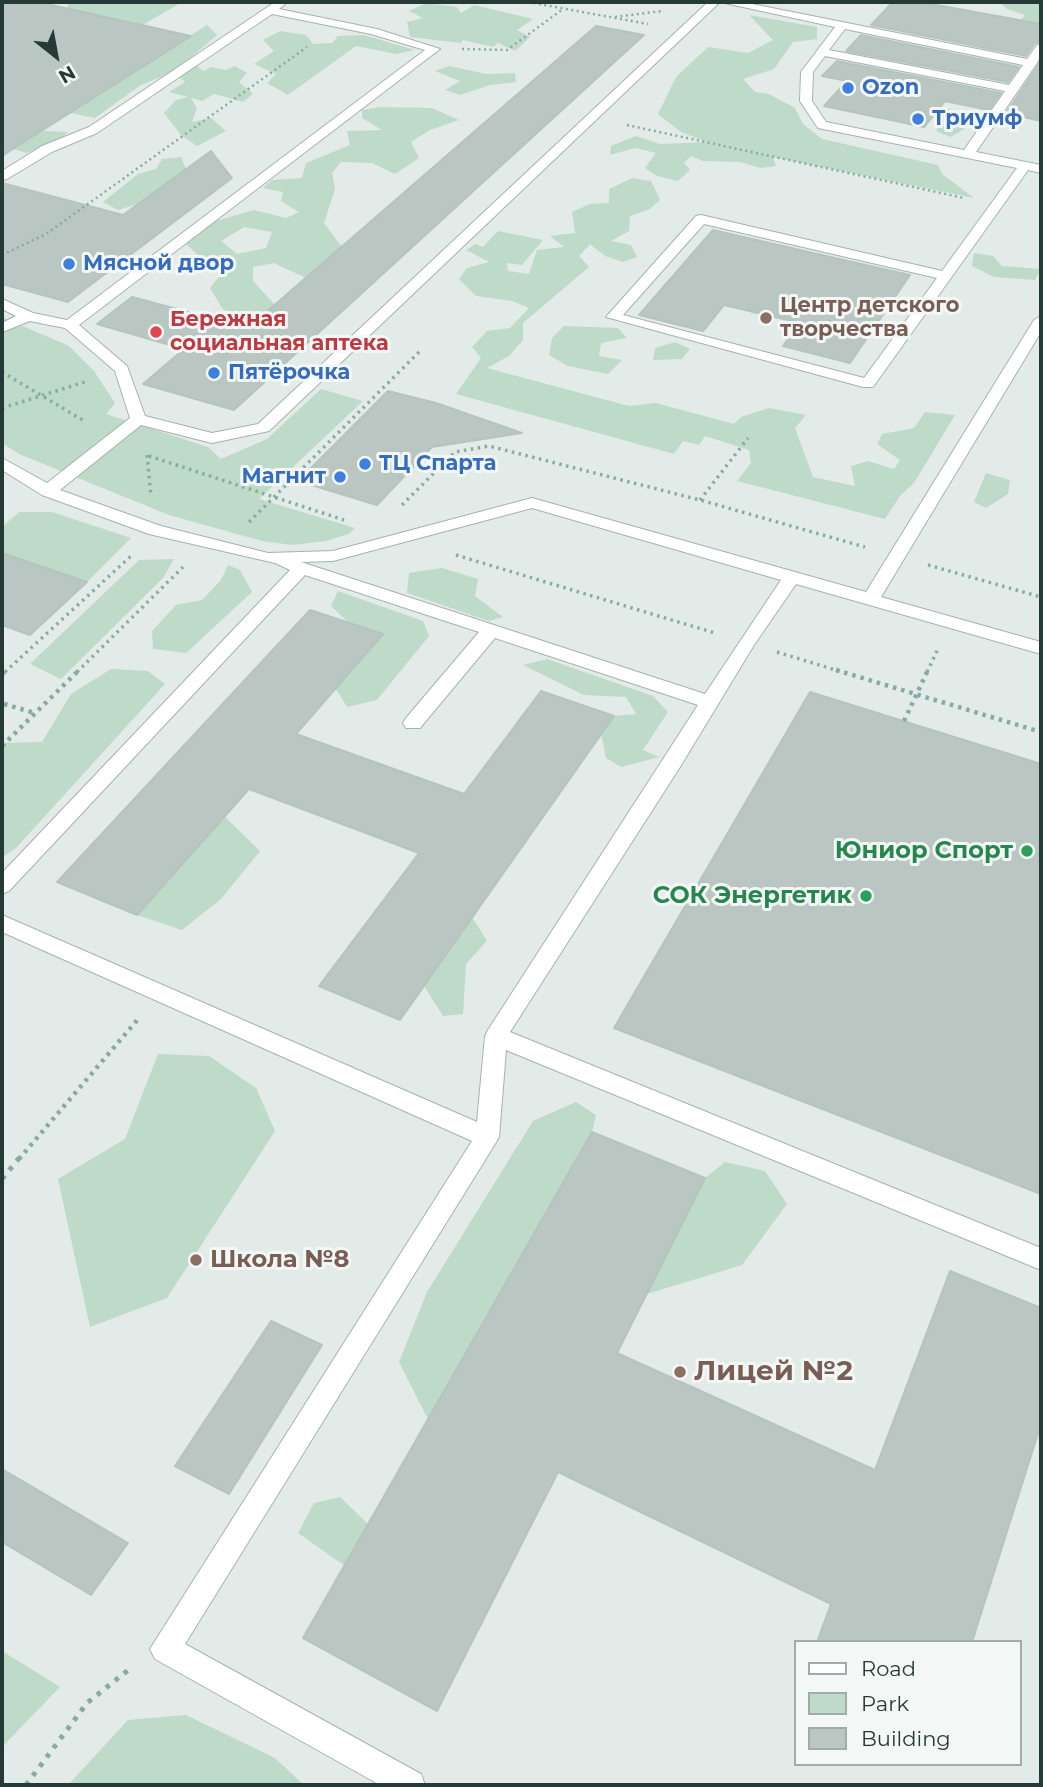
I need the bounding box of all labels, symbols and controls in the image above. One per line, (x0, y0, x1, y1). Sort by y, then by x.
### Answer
north arrow (21, 21, 91, 91)
text: N (55, 61, 80, 88)
place label: Ozon (862, 75, 919, 101)
marker: Ozon (840, 80, 856, 96)
place label: Триумф (932, 106, 1022, 132)
marker: Триумф (910, 111, 926, 127)
place label: Мясной двор (83, 251, 234, 277)
marker: Мясной двор (61, 256, 77, 272)
place label: Центр детского творчества (780, 293, 959, 343)
place label: Бережная социальная аптека (170, 307, 389, 357)
marker: Центр детского творчества (758, 310, 774, 326)
marker: Бережная социальная аптека (148, 324, 164, 340)
place label: Пятёрочка (228, 360, 350, 386)
marker: Пятёрочка (206, 365, 222, 381)
place label: ТЦ Спарта (379, 451, 496, 477)
marker: ТЦ Спарта (357, 456, 373, 472)
place label: Магнит (242, 464, 326, 490)
marker: Магнит (332, 469, 348, 485)
place label: Юниор Спорт (835, 837, 1013, 865)
marker: Юниор Спорт (1019, 843, 1035, 859)
place label: СОК Энергетик (653, 882, 852, 910)
marker: СОК Энергетик (858, 888, 874, 904)
place label: Школа №8 (210, 1246, 349, 1274)
marker: Школа №8 (188, 1252, 204, 1268)
place label: Лицей №2 (694, 1355, 853, 1389)
marker: Лицей №2 (672, 1364, 688, 1380)
legend (794, 1640, 1022, 1766)
text: Road (861, 1656, 916, 1681)
text: Park (861, 1691, 909, 1716)
text: Building (861, 1726, 951, 1751)

